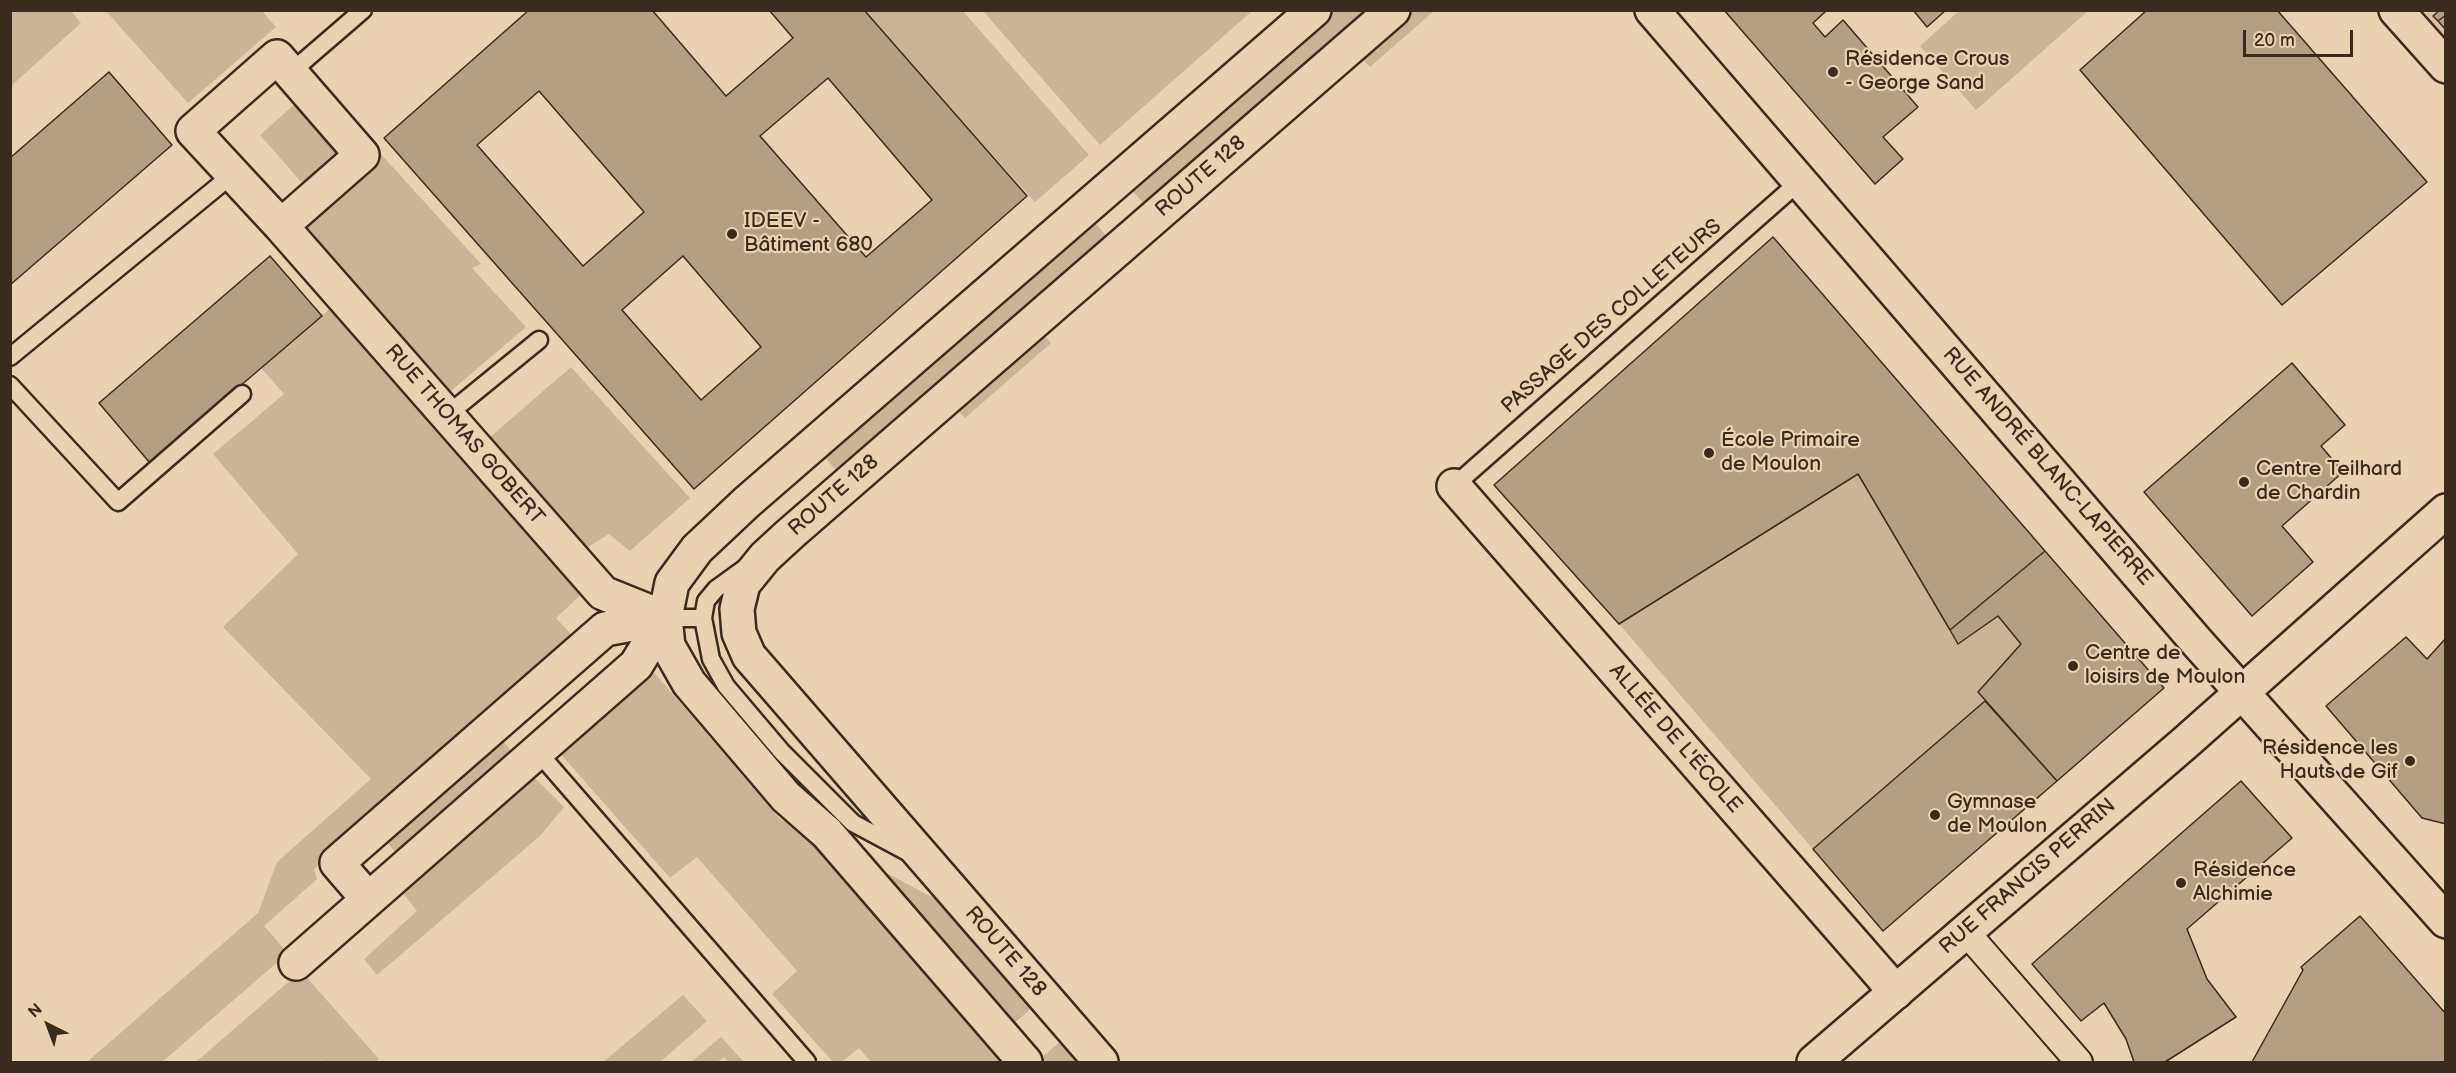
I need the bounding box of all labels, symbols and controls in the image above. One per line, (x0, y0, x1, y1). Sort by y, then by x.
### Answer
scale bar (2246, 18, 2356, 56)
text: 20 m (2254, 30, 2295, 51)
place label: Résidence Crous - George Sand (1845, 47, 2009, 97)
marker: Résidence Crous - George Sand (1826, 65, 1840, 79)
street label: ROUTE 128 (1151, 131, 1251, 223)
place label: IDEEV - Bâtiment 680 (744, 209, 873, 259)
street label: PASSAGE DES COLLETEURS (1497, 215, 1727, 419)
marker: IDEEV - Bâtiment 680 (725, 227, 739, 241)
street label: RUE THOMAS GOBERT (379, 340, 549, 530)
street label: RUE ANDRÉ BLANC-LAPIERRE (1937, 343, 2157, 591)
place label: École Primaire de Moulon (1721, 428, 1860, 478)
marker: École Primaire de Moulon (1702, 446, 1716, 460)
street label: ROUTE 128 (784, 450, 884, 542)
place label: Centre Teilhard de Chardin (2256, 457, 2402, 507)
marker: Centre Teilhard de Chardin (2237, 475, 2251, 489)
place label: Centre de loisirs de Moulon (2085, 641, 2245, 691)
street label: ALLÉE DE L'ÉCOLE (1603, 659, 1747, 819)
marker: Centre de loisirs de Moulon (2066, 659, 2080, 673)
place label: Résidence les Hauts de Gif (2262, 736, 2398, 786)
marker: Résidence les Hauts de Gif (2403, 754, 2417, 768)
place label: Gymnase de Moulon (1947, 790, 2047, 840)
street label: RUE FRANCIS PERRIN (1935, 794, 2121, 960)
marker: Gymnase de Moulon (1928, 808, 1942, 822)
place label: Résidence Alchimie (2193, 858, 2296, 908)
marker: Résidence Alchimie (2174, 876, 2188, 890)
street label: ROUTE 128 (959, 902, 1051, 1002)
north arrow (18, 995, 78, 1055)
text: N (25, 1000, 46, 1022)

